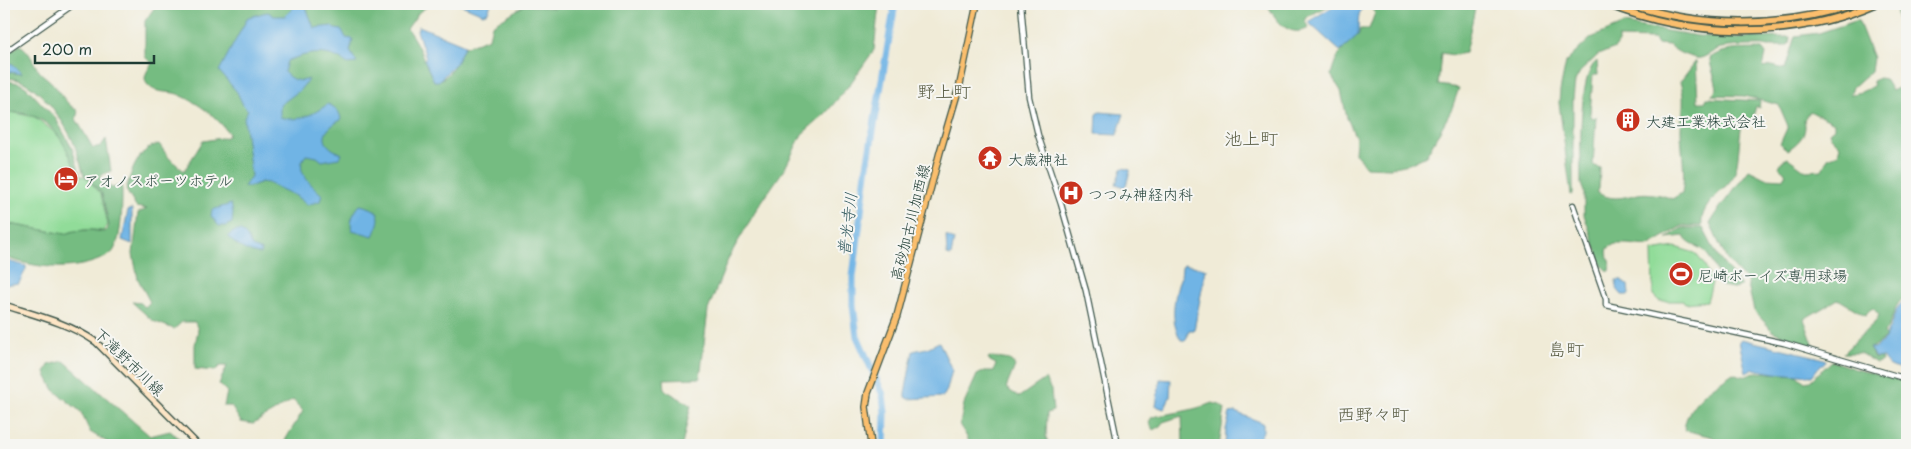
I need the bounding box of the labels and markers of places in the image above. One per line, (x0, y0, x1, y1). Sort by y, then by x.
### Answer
building icon: 大建工業株式会社 (1615, 107, 1641, 133)
place label: 大建工業株式会社 (1646, 109, 1766, 132)
temple icon: 大歳神社 (977, 145, 1003, 171)
place label: 大歳神社 (1008, 147, 1068, 170)
hotel icon: アオノスポーツホテル (53, 166, 79, 192)
place label: アオノスポーツホテル (84, 168, 233, 191)
hospital icon: つつみ神経内科 (1058, 180, 1084, 206)
place label: つつみ神経内科 (1088, 182, 1193, 205)
sports icon: 尼崎ボーイズ専用球場 (1668, 261, 1694, 287)
place label: 尼崎ボーイズ専用球場 (1698, 263, 1847, 286)

